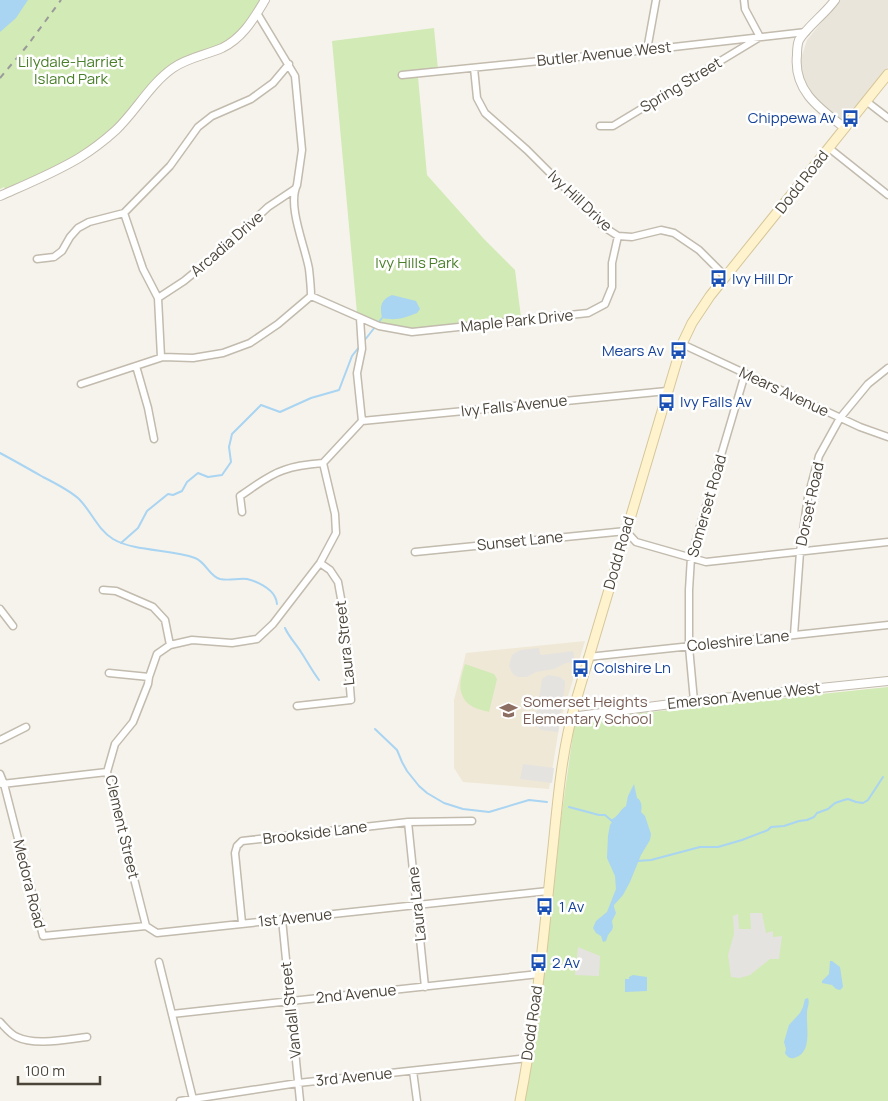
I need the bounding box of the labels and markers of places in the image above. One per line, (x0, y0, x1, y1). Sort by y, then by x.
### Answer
place label: Chippewa Av (748, 107, 836, 128)
bus stop icon: Chippewa Av (840, 108, 860, 128)
place label: Ivy Hill Dr (732, 268, 794, 289)
bus stop icon: Ivy Hill Dr (708, 269, 728, 289)
place label: Mears Av (602, 340, 664, 361)
bus stop icon: Mears Av (668, 341, 688, 361)
place label: Ivy Falls Av (680, 391, 752, 412)
bus stop icon: Ivy Falls Av (656, 392, 676, 412)
place label: Colshire Ln (594, 657, 671, 678)
bus stop icon: Colshire Ln (570, 658, 590, 678)
place label: Somerset Heights Elementary School (523, 691, 652, 729)
school or university icon: Somerset Heights Elementary School (499, 701, 519, 721)
place label: 1 Av (559, 896, 585, 917)
bus stop icon: 1 Av (535, 897, 555, 917)
place label: 2 Av (552, 952, 580, 973)
bus stop icon: 2 Av (528, 953, 548, 973)

